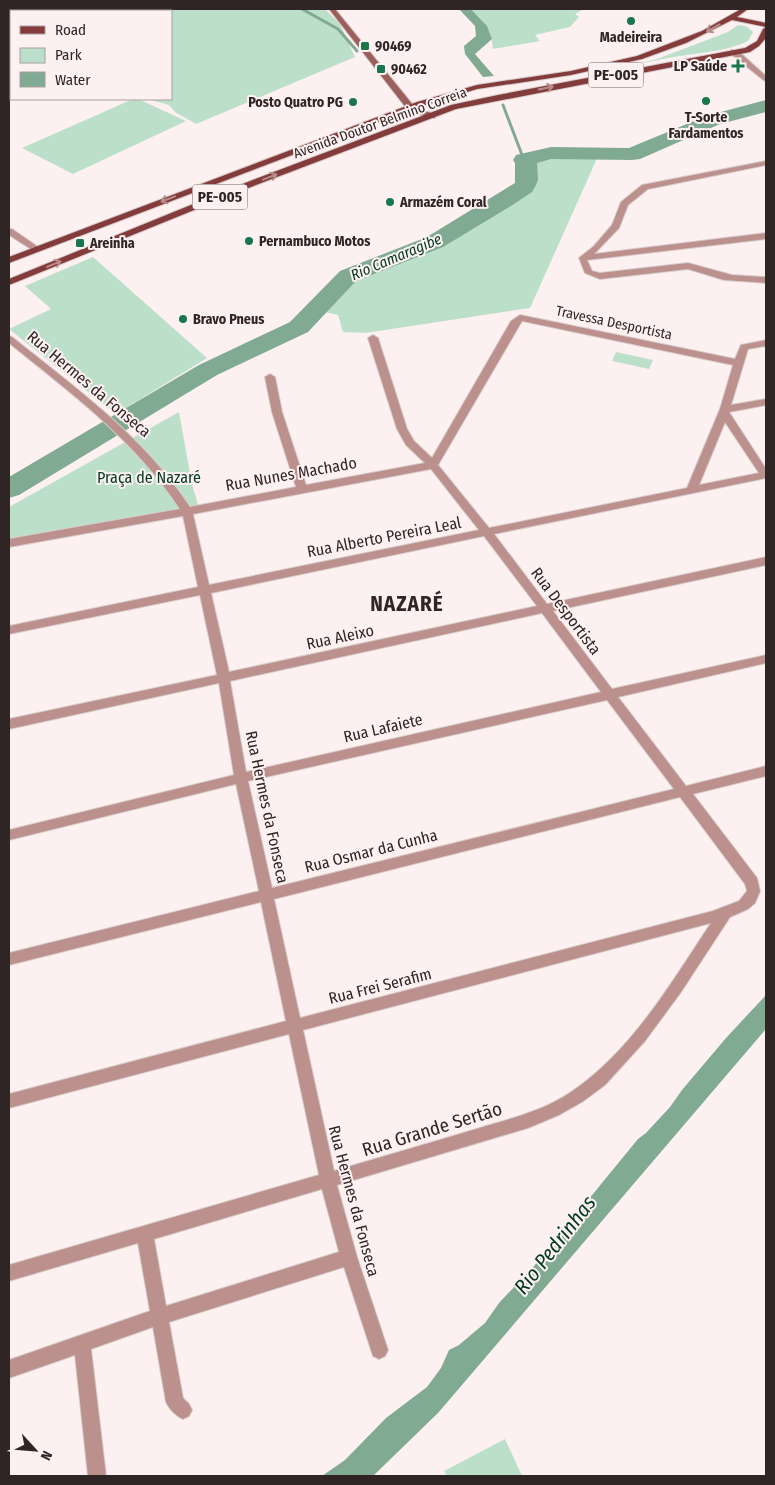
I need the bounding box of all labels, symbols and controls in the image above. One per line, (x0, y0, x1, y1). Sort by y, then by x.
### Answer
legend (10, 10, 172, 100)
marker: Madeireira (625, 15, 637, 27)
text: Road (55, 21, 86, 39)
one-way arrow (706, 23, 721, 33)
place label: Madeireira (600, 29, 662, 46)
place label: 90469 (375, 38, 411, 55)
marker: 90469 (359, 40, 371, 52)
text: Park (55, 46, 82, 64)
place label: LP Saúde (674, 58, 727, 75)
marker: LP Saúde (731, 59, 745, 73)
place label: 90462 (391, 61, 427, 78)
road number: PE-005 (588, 62, 644, 88)
marker: 90462 (375, 63, 387, 75)
text: Water (55, 71, 91, 89)
one-way arrow (537, 82, 553, 92)
street label: Avenida Doutor Belmino Correia (291, 84, 469, 162)
place label: Posto Quatro PG (248, 94, 343, 111)
marker: T-Sorte Fardamentos (700, 95, 712, 107)
marker: Posto Quatro PG (347, 96, 359, 108)
place label: T-Sorte Fardamentos (668, 109, 744, 142)
one-way arrow (262, 172, 277, 181)
road number: PE-005 (192, 184, 248, 210)
place label: Armazém Coral (399, 194, 487, 211)
one-way arrow (161, 195, 177, 204)
marker: Armazém Coral (384, 196, 396, 208)
water label: Rio Camaragibe (348, 230, 444, 284)
place label: Pernambuco Motos (259, 233, 370, 250)
place label: Areinha (89, 235, 135, 252)
marker: Pernambuco Motos (243, 235, 255, 247)
marker: Areinha (74, 237, 86, 249)
one-way arrow (46, 259, 61, 268)
street label: Travessa Desportista (554, 302, 674, 344)
place label: Bravo Pneus (193, 311, 264, 328)
marker: Bravo Pneus (177, 313, 189, 325)
street label: Rua Hermes da Fonseca (23, 327, 155, 441)
street label: Rua Nunes Machado (224, 453, 358, 495)
park label: Praça de Nazaré (97, 468, 201, 487)
street label: Rua Alberto Pereira Leal (305, 513, 463, 561)
street label: Rua Desportista (527, 564, 605, 658)
district label: NAZARÉ (370, 590, 444, 617)
street label: Rua Aleixo (305, 621, 375, 653)
street label: Rua Lafaiete (342, 710, 425, 746)
street label: Rua Hermes da Fonseca (242, 729, 292, 885)
street label: Rua Osmar da Cunha (303, 825, 440, 877)
street label: Rua Frei Serafim (327, 964, 433, 1008)
street label: Rua Grande Sertão (359, 1097, 505, 1161)
street label: Rua Hermes da Fonseca (325, 1123, 383, 1279)
water label: Rio Pedrinhas (508, 1190, 602, 1299)
north arrow (10, 1425, 60, 1475)
text: N (37, 1448, 56, 1463)

